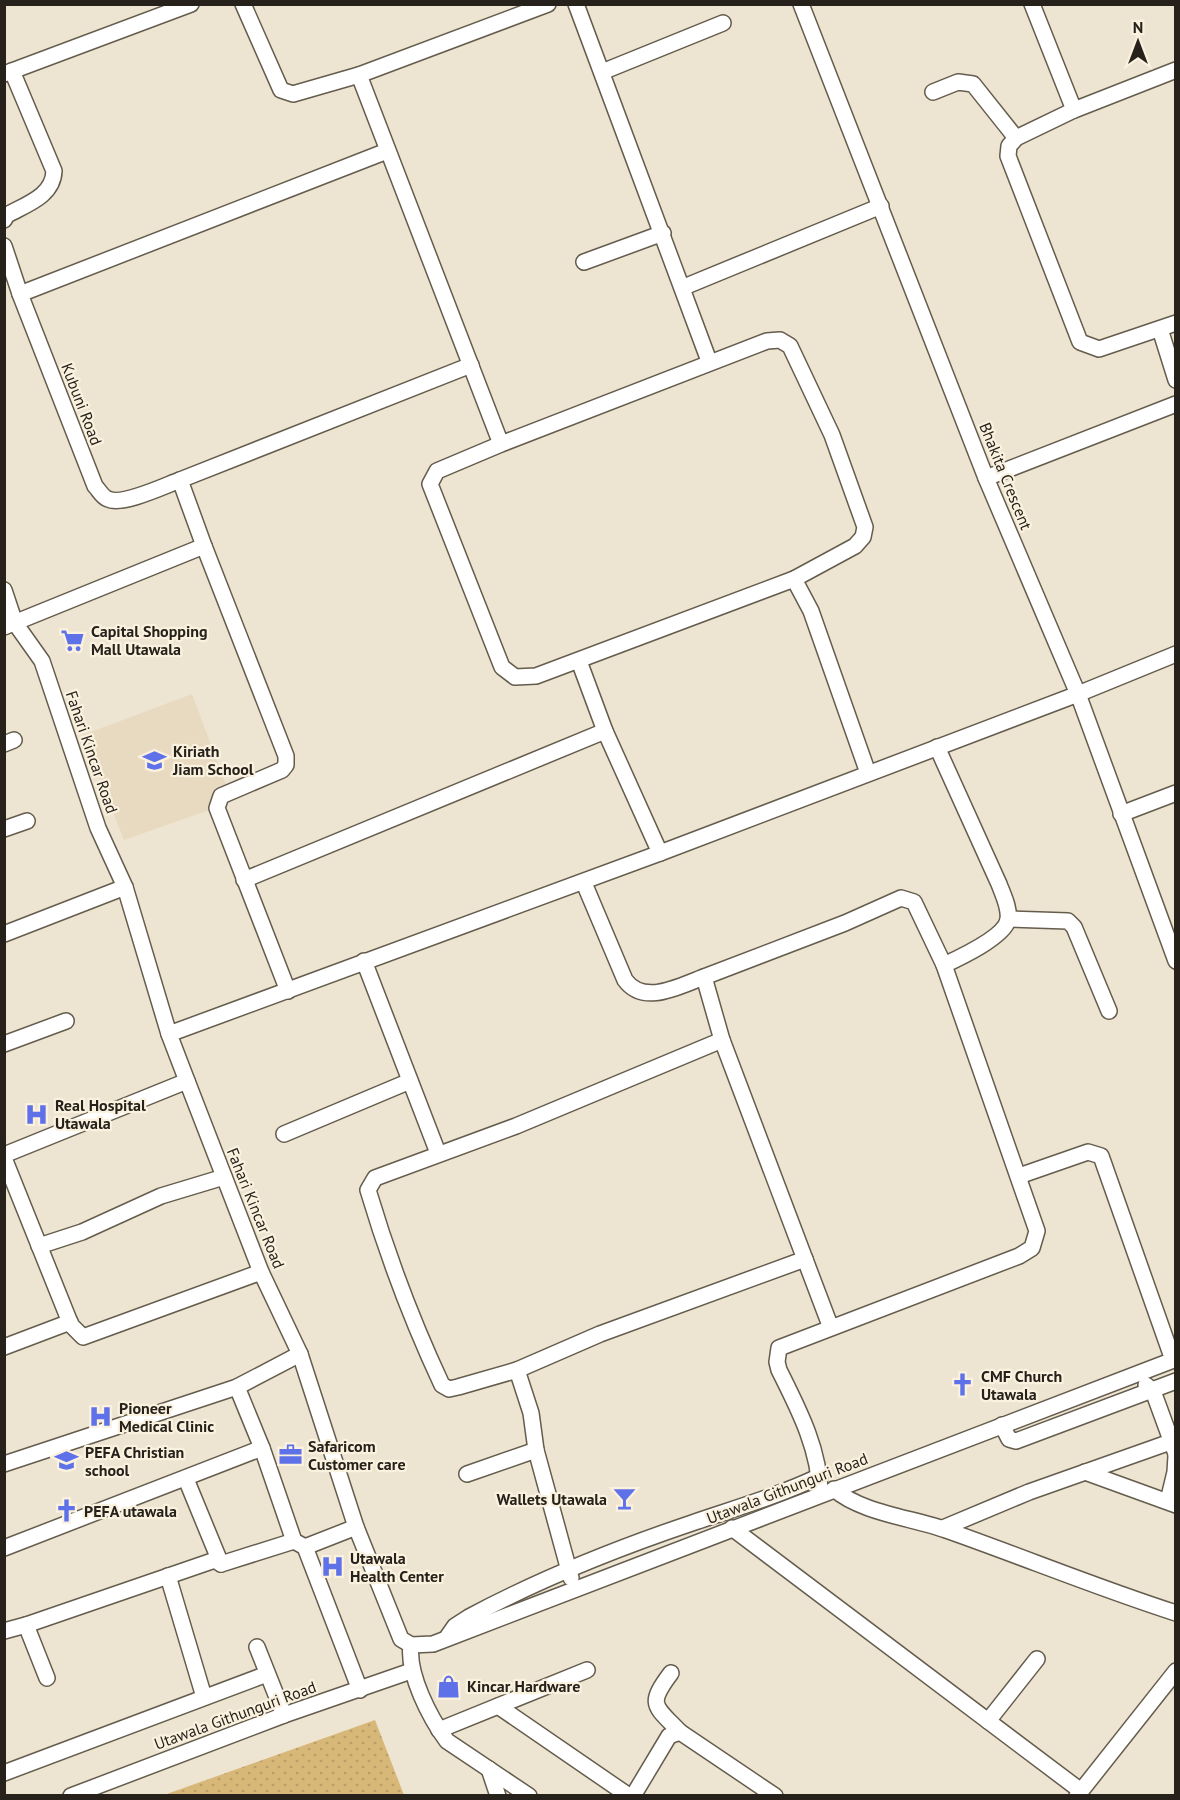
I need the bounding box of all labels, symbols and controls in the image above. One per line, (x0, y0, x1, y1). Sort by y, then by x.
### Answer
north arrow (1108, 12, 1168, 72)
text: N (1133, 17, 1143, 37)
street label: Kubuni Road (57, 360, 107, 448)
street label: Bhakita Crescent (975, 419, 1037, 533)
place label: Capital Shopping Mall Utawala (91, 621, 208, 659)
supermarket icon: Capital Shopping Mall Utawala (60, 627, 86, 653)
street label: Fahari Kincar Road (62, 688, 122, 816)
place label: Kiriath Jiam School (172, 741, 254, 779)
school or university icon: Kiriath Jiam School (142, 747, 168, 773)
place label: Real Hospital Utawala (55, 1095, 146, 1133)
hospital icon: Real Hospital Utawala (24, 1101, 50, 1127)
street label: Fahari Kincar Road (223, 1145, 289, 1271)
place label: CMF Church Utawala (981, 1366, 1062, 1404)
church icon: CMF Church Utawala (950, 1372, 976, 1398)
place label: Pioneer Medical Clinic (119, 1398, 214, 1436)
hospital icon: Pioneer Medical Clinic (88, 1404, 114, 1430)
place label: Safaricom Customer care (308, 1436, 406, 1474)
place label: PEFA Christian school (85, 1442, 184, 1480)
office icon: Safaricom Customer care (277, 1442, 303, 1468)
school or university icon: PEFA Christian school (54, 1448, 80, 1474)
street label: Utawala Githunguri Road (704, 1448, 870, 1528)
bar icon: Wallets Utawala (612, 1486, 638, 1512)
place label: Wallets Utawala (496, 1489, 607, 1509)
church icon: PEFA utawala (53, 1498, 79, 1524)
place label: PEFA utawala (84, 1501, 177, 1521)
place label: Utawala Health Center (350, 1548, 444, 1586)
hospital icon: Utawala Health Center (319, 1554, 345, 1580)
shop icon: Kincar Hardware (436, 1673, 462, 1699)
street label: Utawala Githunguri Road (151, 1676, 319, 1754)
place label: Kincar Hardware (467, 1676, 580, 1696)

